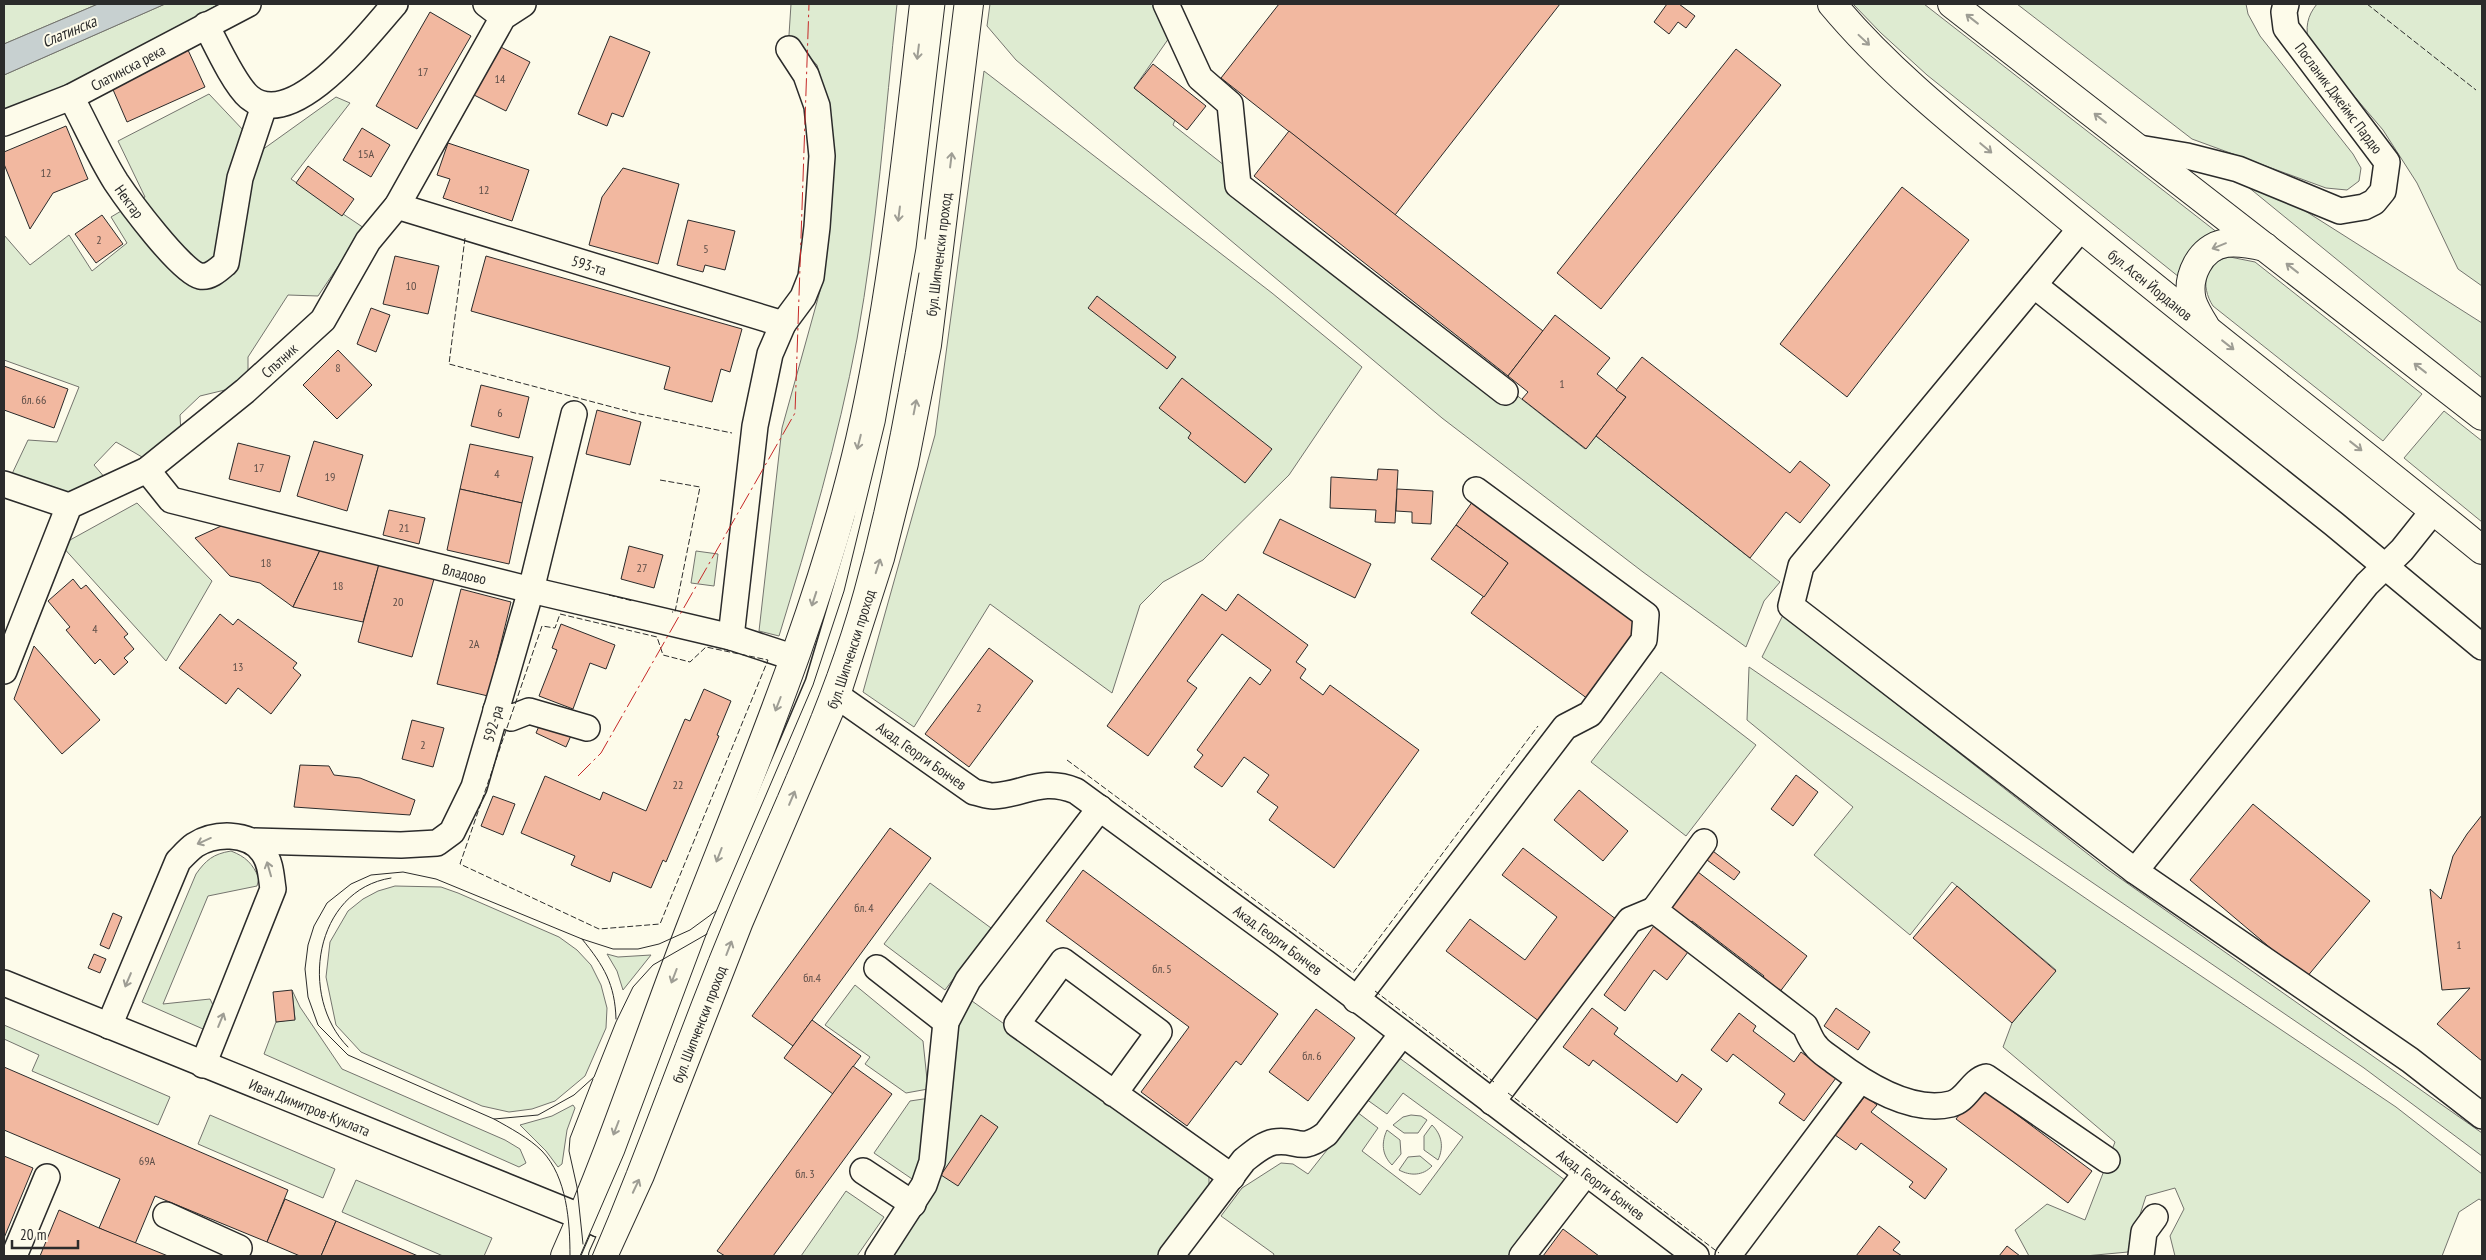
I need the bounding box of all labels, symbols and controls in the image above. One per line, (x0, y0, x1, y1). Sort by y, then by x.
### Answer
water label: Слатинска (39, 10, 101, 51)
one-way arrow (1966, 14, 1979, 25)
one-way arrow (1858, 34, 1871, 46)
street label: Посланик Джеймс Пардю (2291, 39, 2387, 158)
street label: Слатинска река (87, 40, 168, 94)
one-way arrow (913, 44, 923, 60)
house number: 17 (418, 64, 428, 79)
house number: 14 (495, 71, 506, 86)
one-way arrow (2094, 113, 2107, 124)
one-way arrow (1979, 143, 1992, 154)
house number: 15А (358, 146, 375, 161)
one-way arrow (946, 152, 956, 168)
house number: 12 (41, 165, 51, 180)
street label: Нектар (111, 181, 148, 222)
house number: 12 (479, 182, 489, 197)
street label: бул. Шипченски проход (921, 191, 955, 317)
one-way arrow (894, 205, 904, 221)
house number: 2 (96, 232, 102, 247)
house number: 5 (703, 241, 709, 256)
one-way arrow (2212, 242, 2227, 252)
street label: бул. Асен Йорданов (2104, 245, 2197, 324)
street label: 593-та (570, 251, 609, 279)
one-way arrow (2286, 262, 2299, 273)
house number: 10 (406, 278, 416, 293)
street label: Спътник (257, 339, 301, 382)
one-way arrow (2221, 340, 2234, 351)
house number: 8 (335, 360, 341, 375)
one-way arrow (2413, 363, 2427, 373)
house number: 1 (1559, 376, 1565, 391)
house number: бл. 66 (22, 392, 46, 407)
one-way arrow (911, 400, 920, 416)
house number: 6 (497, 405, 503, 420)
one-way arrow (854, 434, 863, 450)
one-way arrow (2349, 441, 2362, 452)
house number: 17 (254, 460, 264, 475)
house number: 4 (494, 466, 500, 481)
house number: 19 (325, 469, 335, 484)
house number: 21 (399, 520, 409, 535)
house number: 18 (261, 555, 271, 570)
one-way arrow (873, 558, 883, 574)
street label: Владово (441, 559, 489, 588)
house number: 27 (637, 560, 647, 575)
house number: 18 (333, 578, 343, 593)
street label: бул. Шипченски проход (822, 586, 879, 711)
one-way arrow (809, 590, 819, 606)
house number: 20 (393, 594, 403, 609)
house number: 4 (92, 621, 98, 636)
house number: 2А (468, 636, 480, 651)
house number: 13 (233, 659, 243, 674)
one-way arrow (772, 696, 781, 711)
house number: 2 (976, 700, 982, 715)
street label: 592-ра (478, 703, 507, 744)
street label: Акад. Георги Бончев (873, 717, 971, 794)
house number: 2 (420, 737, 426, 752)
house number: 22 (673, 777, 683, 792)
one-way arrow (788, 791, 798, 806)
one-way arrow (197, 836, 212, 846)
one-way arrow (714, 847, 723, 862)
one-way arrow (264, 861, 274, 877)
house number: бл. 4 (854, 900, 874, 915)
street label: Акад. Георги Бончев (1230, 901, 1326, 979)
house number: 1 (2456, 937, 2462, 952)
one-way arrow (725, 941, 734, 956)
house number: бл. 5 (1152, 961, 1172, 976)
street label: бул. Шипченски проход (667, 962, 730, 1085)
one-way arrow (668, 968, 678, 983)
house number: бл.4 (803, 970, 821, 985)
one-way arrow (123, 972, 133, 987)
one-way arrow (217, 1013, 226, 1028)
house number: бл. 6 (1302, 1048, 1322, 1063)
street label: Иван Димитров-Куклата (246, 1074, 373, 1140)
one-way arrow (611, 1120, 620, 1135)
street label: Акад. Георги Бончев (1553, 1145, 1649, 1224)
house number: 69А (139, 1153, 156, 1168)
house number: бл. 3 (795, 1166, 815, 1181)
one-way arrow (631, 1179, 641, 1194)
scale bar (12, 1218, 79, 1250)
text: 20 m (20, 1225, 46, 1244)

